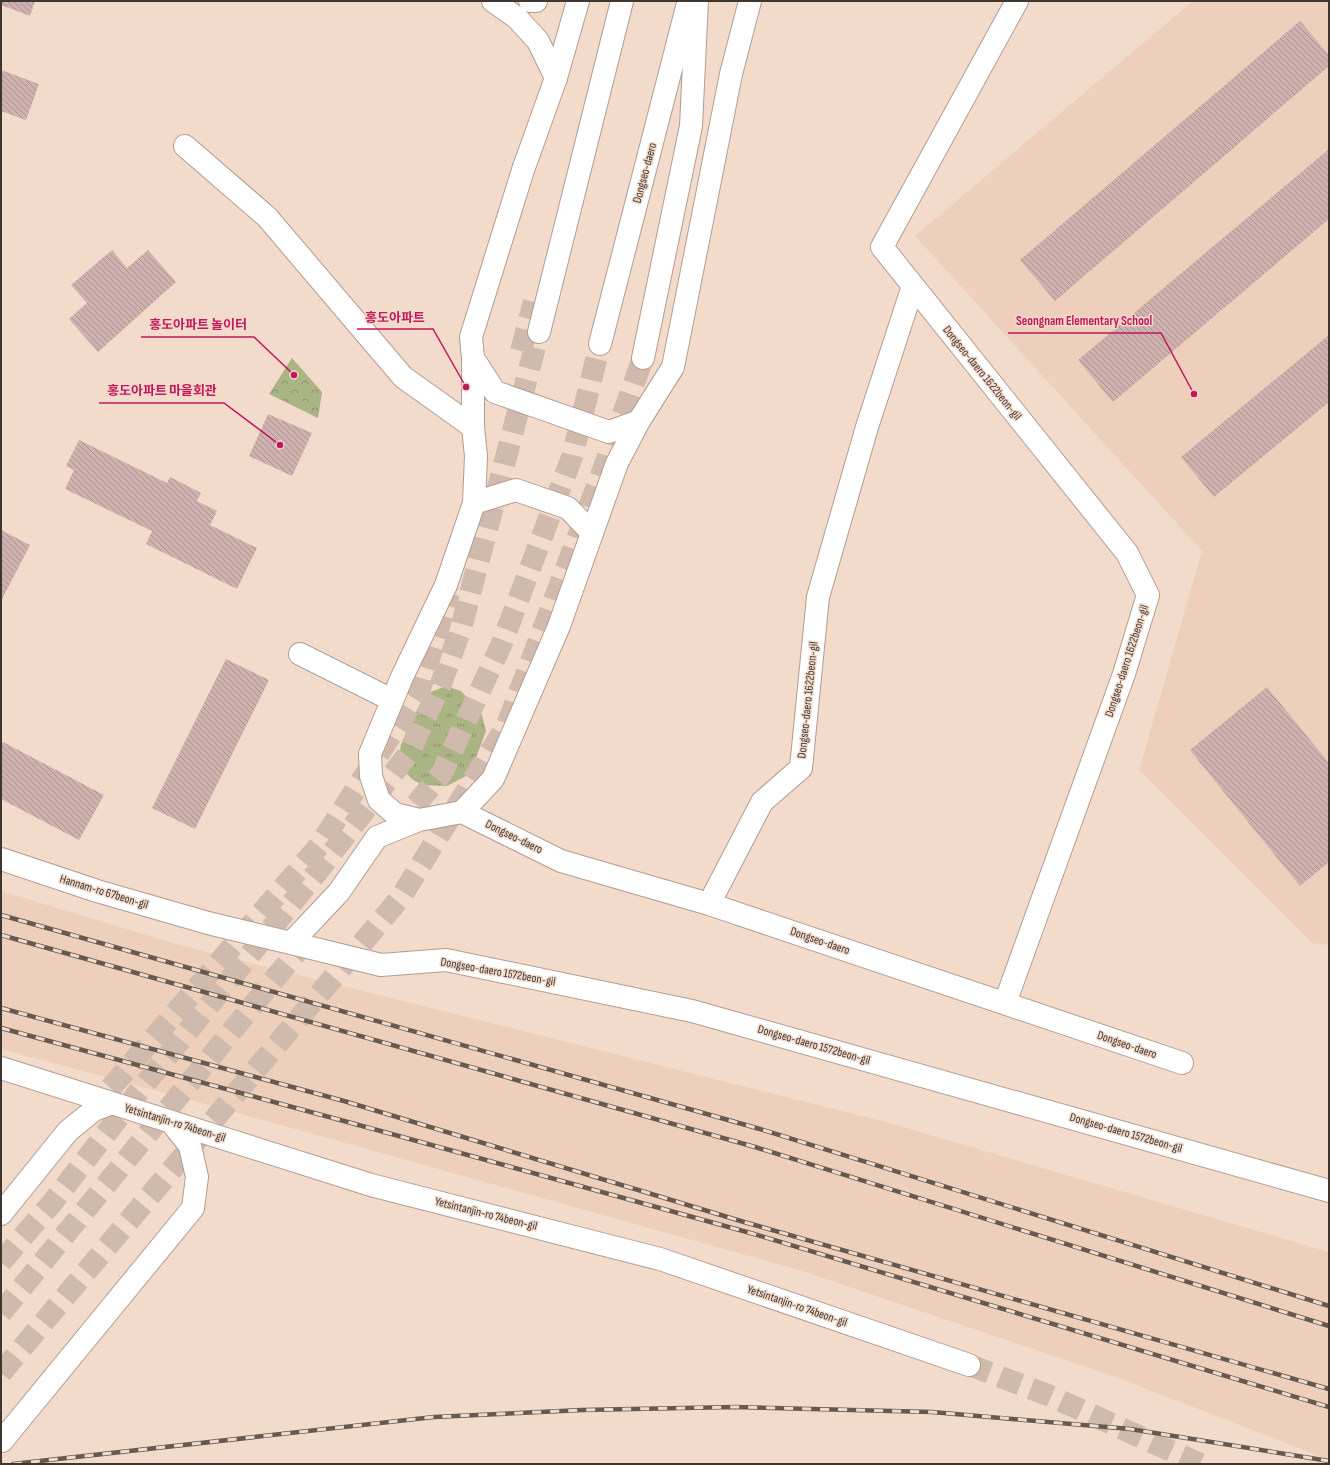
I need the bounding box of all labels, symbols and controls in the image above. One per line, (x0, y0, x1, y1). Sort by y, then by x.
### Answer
street label: Dongseo-daero (630, 141, 660, 205)
callout: 홍도아파트 (357, 304, 433, 329)
callout: Seongnam Elementary School (1008, 308, 1161, 333)
text: 홍도아파트 (365, 310, 425, 326)
callout: 홍도아파트 놀이터 (141, 312, 254, 337)
text: Seongnam Elementary School (1016, 313, 1152, 329)
text: 홍도아파트 놀이터 (149, 317, 247, 333)
street label: Dongseo-daero 1622beon-gil (939, 323, 1025, 423)
callout: 홍도아파트 마을회관 (99, 378, 224, 403)
text: 홍도아파트 마을회관 (107, 383, 217, 399)
street label: Dongseo-daero 1622beon-gil (1102, 603, 1152, 719)
street label: Dongseo-daero 1622beon-gil (794, 641, 822, 759)
street label: Dongseo-daero (483, 817, 545, 857)
street label: Hannam-ro 67beon-gil (58, 871, 150, 913)
street label: Dongseo-daero (788, 924, 852, 958)
street label: Dongseo-daero 1572beon-gil (439, 955, 557, 989)
street label: Dongseo-daero 1572beon-gil (756, 1022, 872, 1068)
street label: Dongseo-daero (1095, 1028, 1159, 1062)
street label: Yetsintanjin-ro 74beon-gil (123, 1100, 227, 1146)
street label: Dongseo-daero 1572beon-gil (1068, 1110, 1184, 1156)
street label: Yetsintanjin-ro 74beon-gil (433, 1194, 539, 1234)
street label: Yetsintanjin-ro 74beon-gil (745, 1282, 849, 1330)

